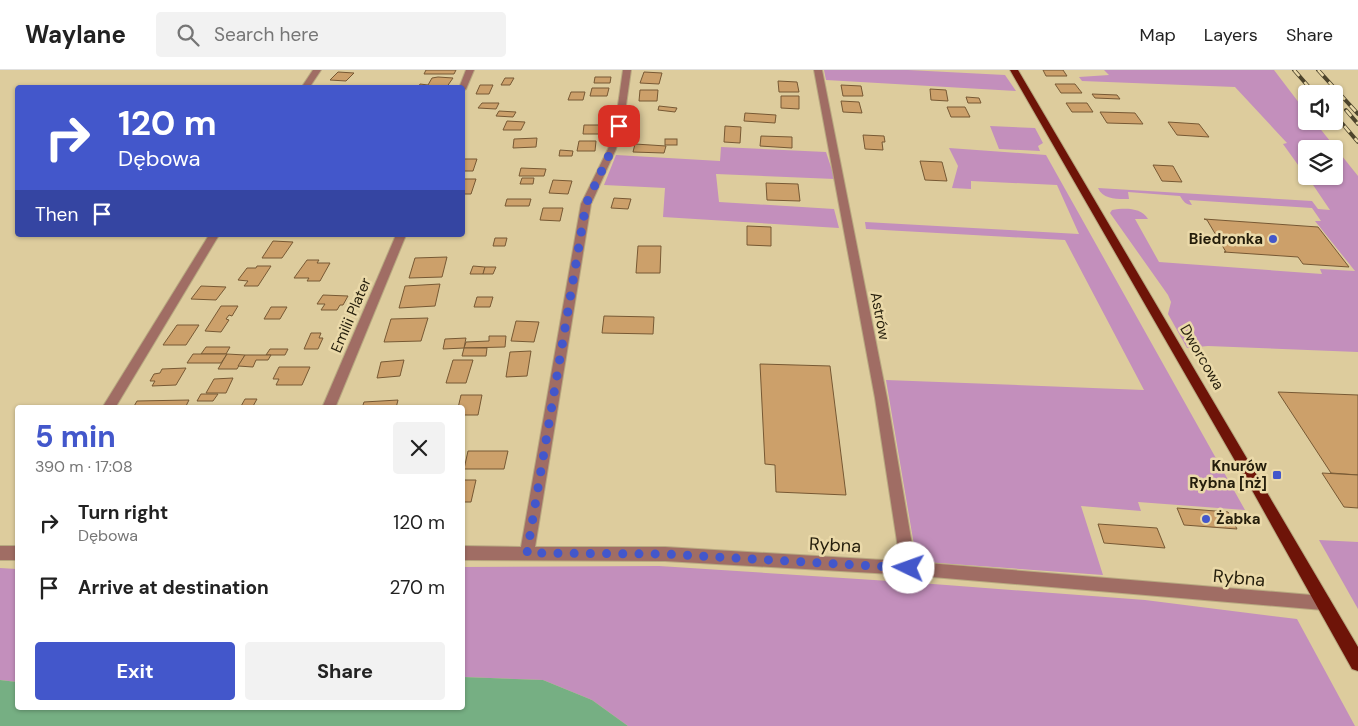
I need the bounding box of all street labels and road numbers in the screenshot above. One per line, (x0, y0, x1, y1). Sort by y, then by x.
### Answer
street label: Emilii Plater (326, 274, 376, 356)
street label: Astrów (866, 290, 895, 342)
street label: Dworcowa (1175, 321, 1229, 393)
street label: Rybna (808, 532, 862, 558)
street label: Rybna (1212, 564, 1266, 592)

